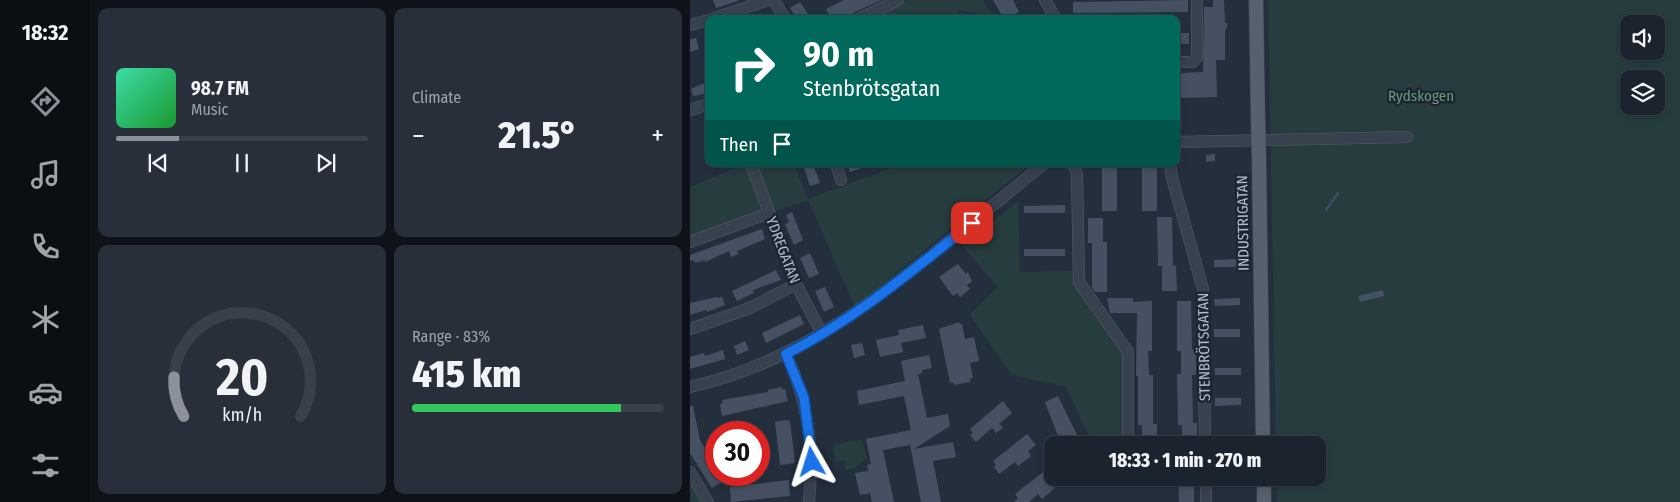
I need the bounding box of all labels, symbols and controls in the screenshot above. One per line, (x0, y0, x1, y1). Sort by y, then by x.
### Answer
map controls (1620, 15, 1665, 115)
button: sound (1620, 15, 1665, 60)
text: 18:32 (22, 19, 68, 46)
text: 90 m (803, 33, 874, 75)
icon: right (720, 35, 785, 100)
button: layers (1620, 70, 1665, 115)
text: Stenbrötsgatan (803, 75, 940, 102)
text: 98.7 FM (191, 77, 249, 100)
icon: directions (28, 84, 63, 119)
park label: Rydskogen (1388, 87, 1454, 105)
text: Climate (412, 88, 461, 107)
text: Music (191, 100, 228, 119)
text: 21.5° (498, 112, 578, 158)
text: − (412, 119, 425, 152)
text: + (651, 119, 664, 152)
icon: arrive (768, 130, 796, 158)
text: Then (720, 133, 758, 156)
icon: previous (144, 149, 172, 177)
icon: pause (228, 149, 256, 177)
icon: next (312, 149, 340, 177)
icon: music (28, 157, 63, 192)
street label: INDUSTRIGATAN (1233, 175, 1253, 271)
pin (951, 202, 993, 244)
icon: arrive (958, 209, 986, 237)
street label: YDREGATAN (762, 214, 804, 286)
icon: phone (28, 229, 63, 264)
street label: STENBRÖTSGATAN (1194, 293, 1214, 401)
icon: climate (28, 302, 63, 337)
text: Range · 83% (412, 327, 490, 346)
text: 20 (215, 346, 268, 409)
text: 415 km (412, 351, 521, 397)
icon: car (28, 375, 63, 410)
text: km/h (222, 404, 262, 426)
speed limit sign: 30 (705, 421, 770, 486)
position arrow (785, 435, 837, 487)
icon: filters (28, 448, 63, 483)
text: 18:33 · 1 min · 270 m (1109, 449, 1261, 472)

